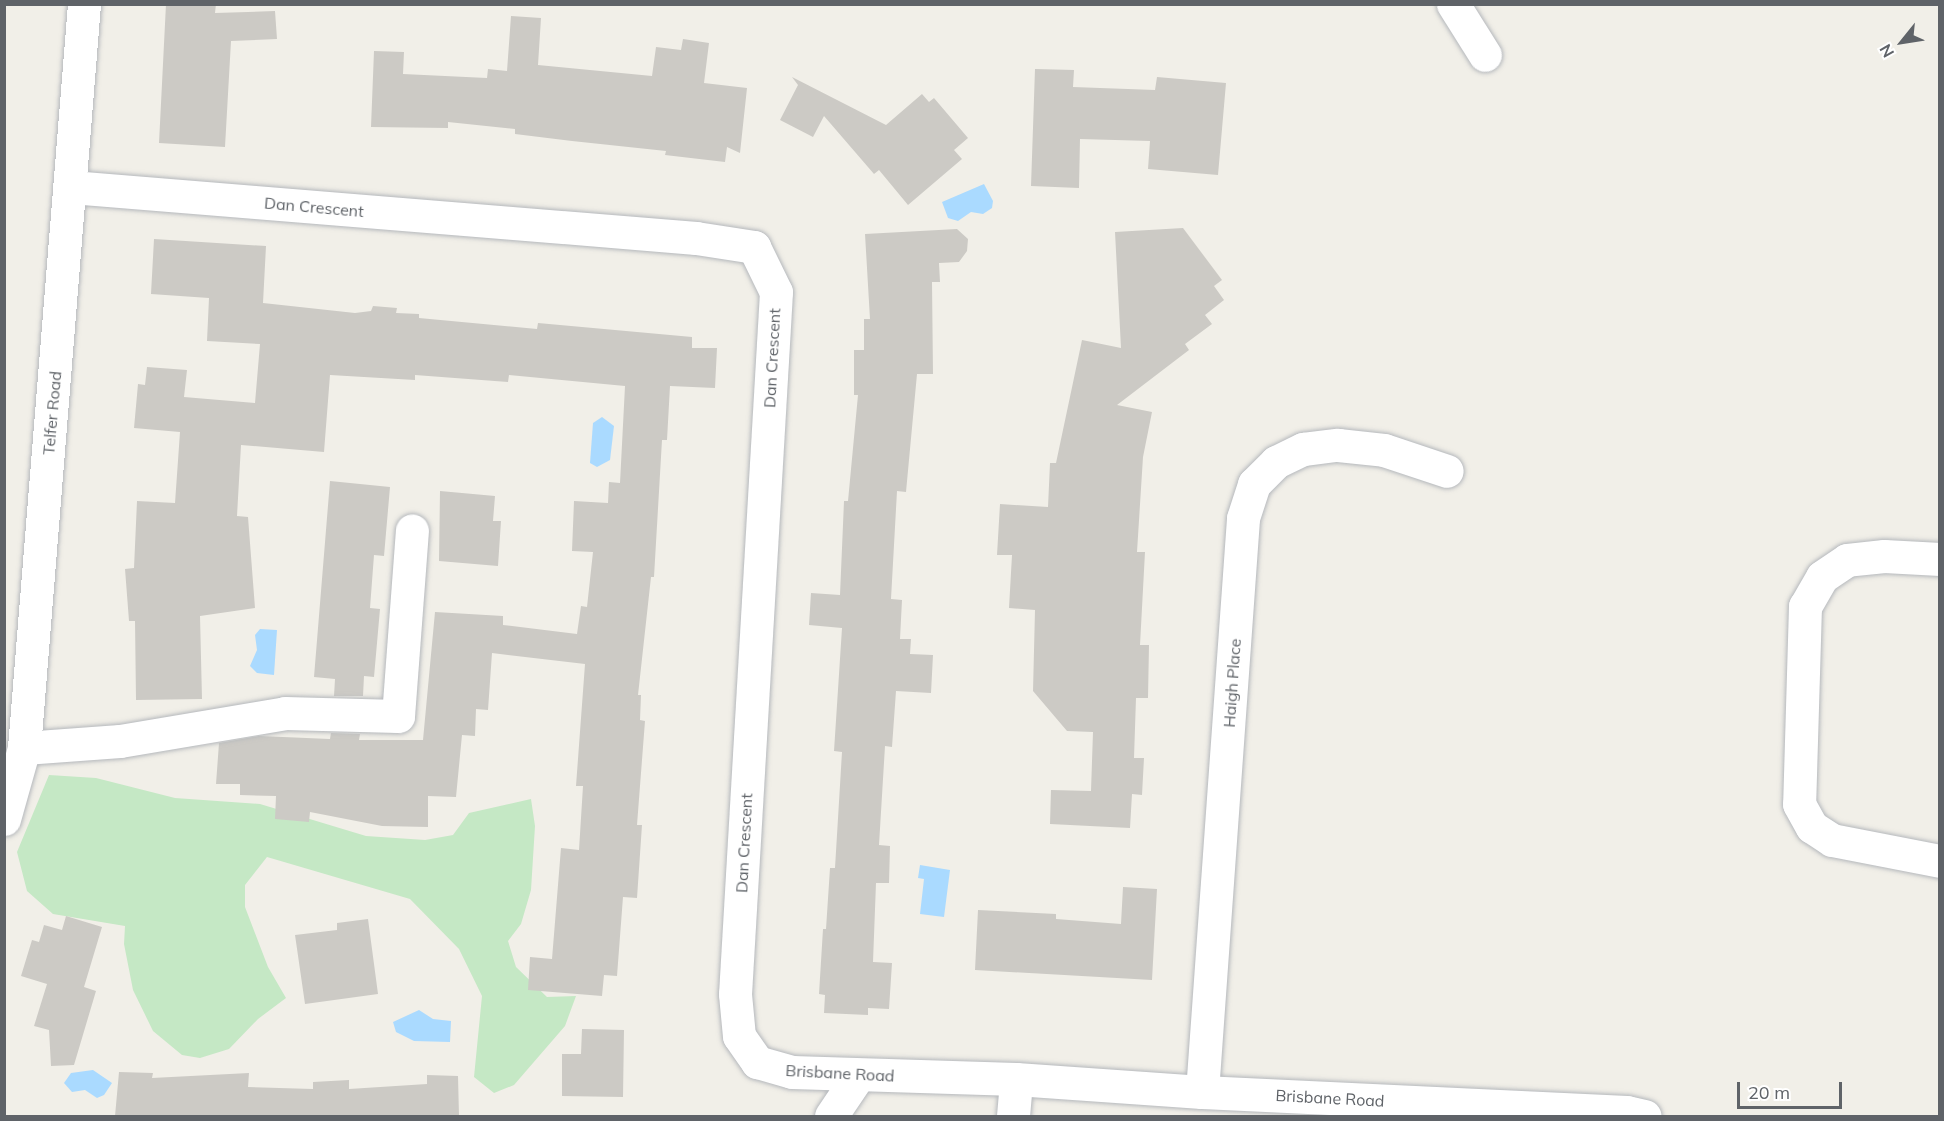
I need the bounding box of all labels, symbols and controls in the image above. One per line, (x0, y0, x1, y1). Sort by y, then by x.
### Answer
north arrow (1872, 12, 1932, 72)
text: N (1875, 41, 1898, 61)
street label: Dan Crescent (263, 193, 365, 221)
street label: Dan Crescent (760, 308, 784, 408)
street label: Telfer Road (39, 370, 65, 456)
street label: Haigh Place (1219, 638, 1245, 728)
street label: Dan Crescent (732, 793, 756, 893)
street label: Brisbane Road (785, 1061, 895, 1085)
scale bar (1740, 1070, 1845, 1108)
text: 20 m (1748, 1081, 1790, 1104)
street label: Brisbane Road (1275, 1086, 1385, 1110)

